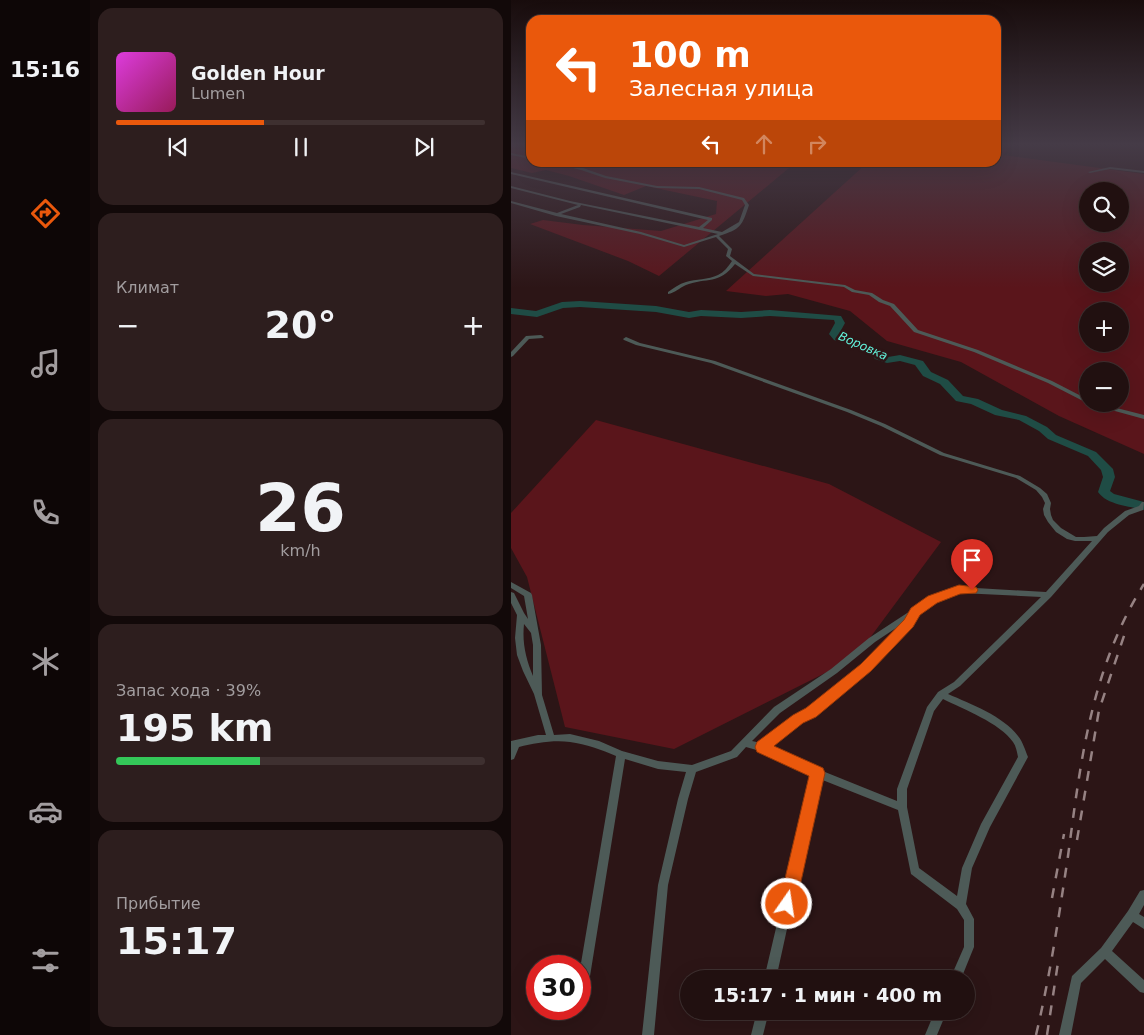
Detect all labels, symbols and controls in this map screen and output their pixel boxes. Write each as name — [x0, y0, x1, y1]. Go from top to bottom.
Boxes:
icon: left — [546, 35, 611, 100]
text: 100 m — [629, 35, 751, 75]
text: 15:16 — [10, 57, 80, 82]
text: Golden Hour — [191, 62, 325, 84]
text: Залесная улица — [629, 76, 814, 101]
text: Lumen — [191, 84, 245, 103]
icon: left — [697, 130, 725, 158]
icon: ahead — [750, 130, 778, 158]
icon: right — [803, 130, 831, 158]
icon: previous — [164, 133, 192, 161]
icon: pause — [287, 133, 315, 161]
icon: next — [410, 133, 438, 161]
map controls — [1079, 182, 1129, 412]
button: search — [1079, 182, 1129, 232]
icon: directions — [28, 196, 63, 231]
button: layers — [1079, 242, 1129, 292]
text: Климат — [116, 278, 179, 297]
button: + — [1079, 302, 1129, 352]
text: 20° — [265, 303, 336, 347]
text: − — [116, 309, 139, 342]
text: + — [462, 309, 485, 342]
water label: Воровка — [836, 329, 890, 363]
icon: music — [28, 346, 63, 381]
button: − — [1079, 362, 1129, 412]
text: 26 — [255, 471, 346, 546]
icon: phone — [28, 495, 63, 530]
pin — [951, 539, 993, 590]
text: km/h — [280, 541, 321, 560]
icon: arrive — [958, 546, 986, 574]
icon: climate — [28, 644, 63, 679]
text: Запас хода · 39% — [116, 681, 261, 700]
text: 195 km — [116, 706, 273, 750]
icon: car — [28, 794, 63, 829]
position arrow — [760, 877, 812, 929]
text: Прибытие — [116, 894, 201, 913]
text: 15:17 — [116, 919, 237, 963]
icon: filters — [28, 943, 63, 978]
speed limit sign: 30 — [526, 955, 591, 1020]
text: 15:17 · 1 мин · 400 m — [713, 984, 942, 1006]

